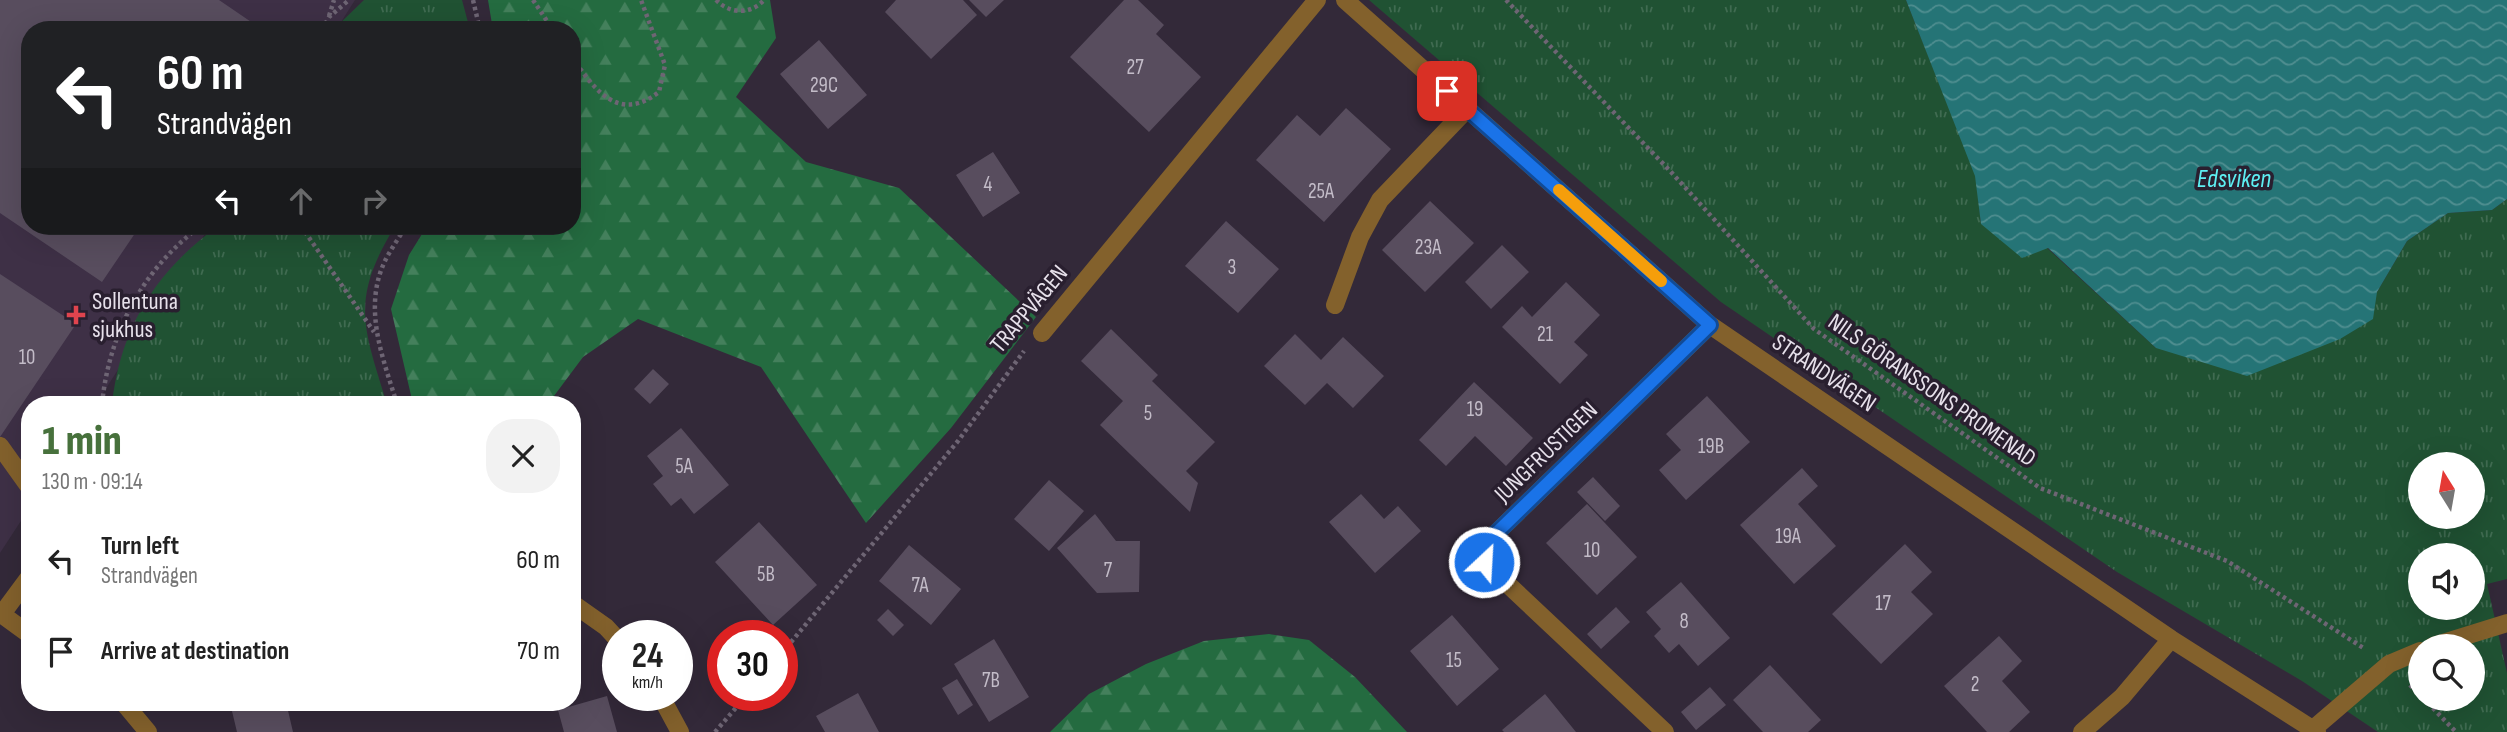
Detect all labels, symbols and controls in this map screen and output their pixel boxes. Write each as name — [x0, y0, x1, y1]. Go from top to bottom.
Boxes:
text: 60 m — [157, 45, 244, 104]
icon: left — [42, 49, 133, 140]
house number: 27 — [1126, 55, 1144, 80]
pin — [1417, 61, 1477, 121]
icon: arrive — [1428, 72, 1466, 110]
house number: 29C — [810, 73, 838, 98]
text: Strandvägen — [157, 105, 292, 144]
water label: Edsviken — [2197, 164, 2271, 195]
house number: 4 — [984, 172, 993, 197]
house number: 25A — [1308, 179, 1335, 204]
icon: left — [209, 182, 247, 220]
icon: ahead — [282, 182, 320, 220]
icon: right — [355, 182, 393, 220]
house number: 23A — [1415, 235, 1442, 260]
house number: 3 — [1228, 255, 1236, 280]
street label: TRAPPVÄGEN — [984, 259, 1074, 359]
place label: Sollentuna sjukhus — [92, 287, 178, 344]
marker: Sollentuna sjukhus — [66, 305, 86, 325]
street label: NILS GÖRANSSONS PROMENAD — [1823, 307, 2041, 473]
house number: 21 — [1537, 322, 1554, 347]
street label: STRANDVÄGEN — [1766, 328, 1882, 418]
house number: 10 — [19, 345, 35, 370]
street label: JUNGFRUSTIGEN — [1488, 396, 1604, 509]
house number: 19 — [1467, 397, 1483, 422]
house number: 5 — [1144, 401, 1152, 426]
text: 1 min — [42, 416, 122, 467]
button: close — [486, 419, 560, 493]
house number: 19B — [1698, 434, 1724, 459]
north arrow — [2408, 452, 2485, 528]
map controls — [2408, 452, 2485, 711]
house number: 5A — [675, 454, 694, 479]
text: 130 m · 09:14 — [42, 468, 143, 496]
house number: 19A — [1775, 524, 1802, 549]
position arrow — [1447, 525, 1521, 599]
text: Turn left — [101, 531, 179, 562]
house number: 10 — [1584, 538, 1600, 563]
icon: left — [42, 542, 80, 580]
button: sound — [2408, 543, 2485, 620]
text: 60 m — [516, 545, 560, 576]
house number: 7 — [1104, 558, 1113, 583]
text: Strandvägen — [101, 562, 198, 590]
house number: 5B — [757, 562, 775, 587]
house number: 7A — [911, 573, 930, 598]
house number: 17 — [1875, 591, 1891, 616]
house number: 8 — [1679, 609, 1689, 634]
speed limit sign: 30 — [707, 620, 798, 711]
icon: arrive — [42, 633, 80, 671]
button: search — [2408, 634, 2485, 711]
text: 24 — [632, 635, 663, 678]
text: Arrive at destination — [101, 636, 289, 667]
text: 70 m — [517, 636, 560, 667]
house number: 15 — [1446, 648, 1462, 673]
house number: 7B — [982, 668, 1000, 693]
text: km/h — [632, 672, 663, 693]
house number: 2 — [1971, 672, 1979, 697]

